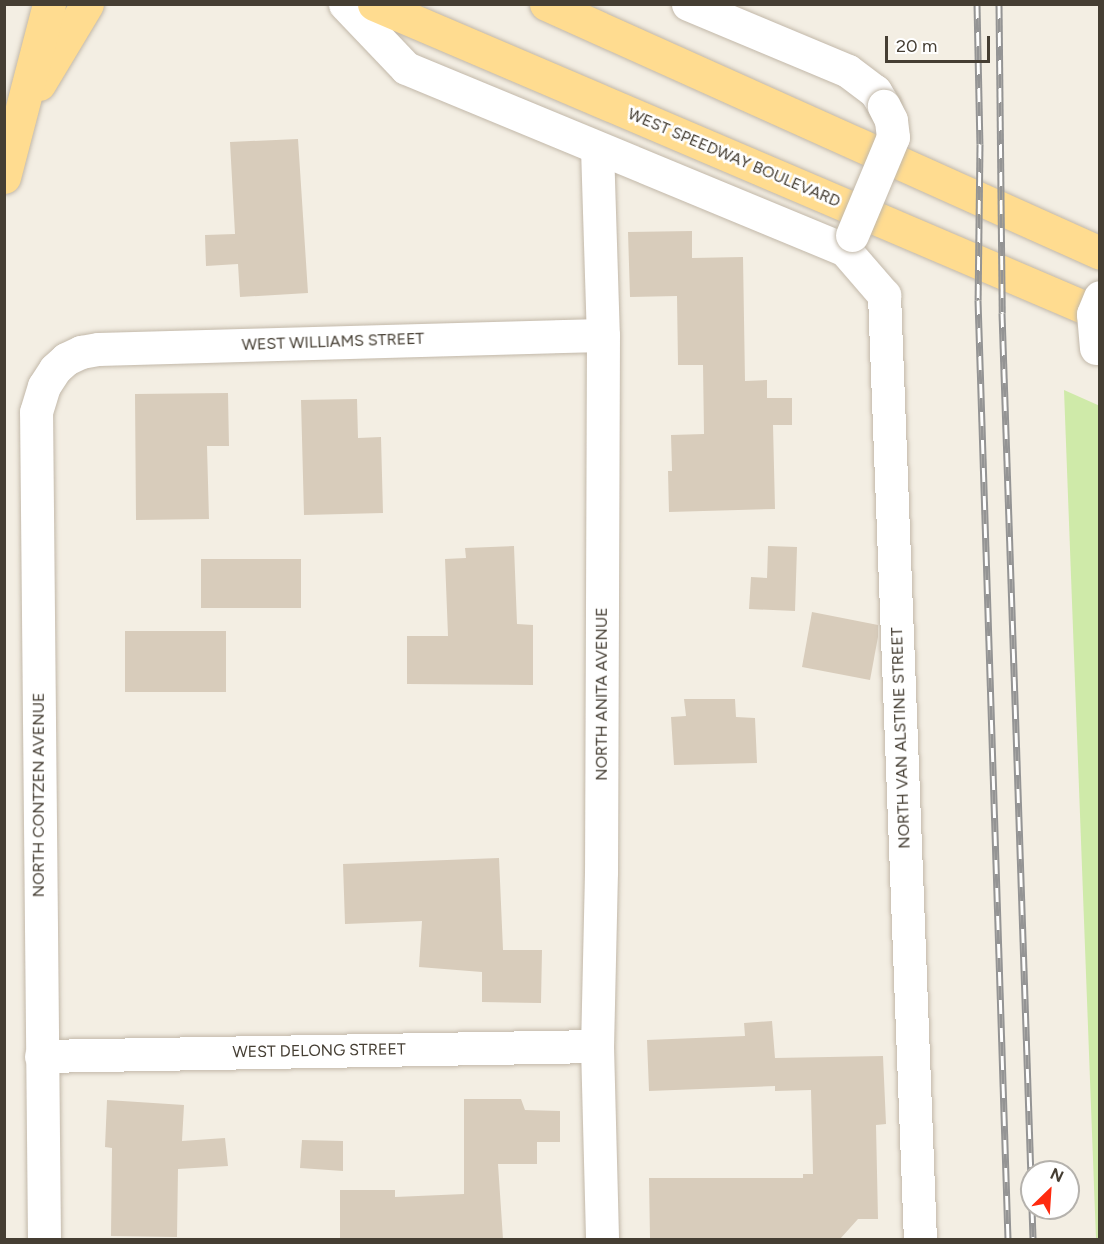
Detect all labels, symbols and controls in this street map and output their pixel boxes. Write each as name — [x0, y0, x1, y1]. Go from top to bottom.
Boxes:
scale bar — [888, 24, 993, 62]
text: 20 m — [896, 35, 937, 57]
street label: WEST SPEEDWAY BOULEVARD — [625, 104, 843, 212]
street label: WEST WILLIAMS STREET — [241, 329, 425, 355]
street label: NORTH ANITA AVENUE — [592, 607, 612, 781]
street label: NORTH VAN ALSTINE STREET — [888, 627, 914, 849]
street label: NORTH CONTZEN AVENUE — [29, 693, 49, 897]
street label: WEST DELONG STREET — [232, 1040, 406, 1062]
north arrow — [1020, 1160, 1080, 1220]
text: N — [1047, 1164, 1067, 1186]

